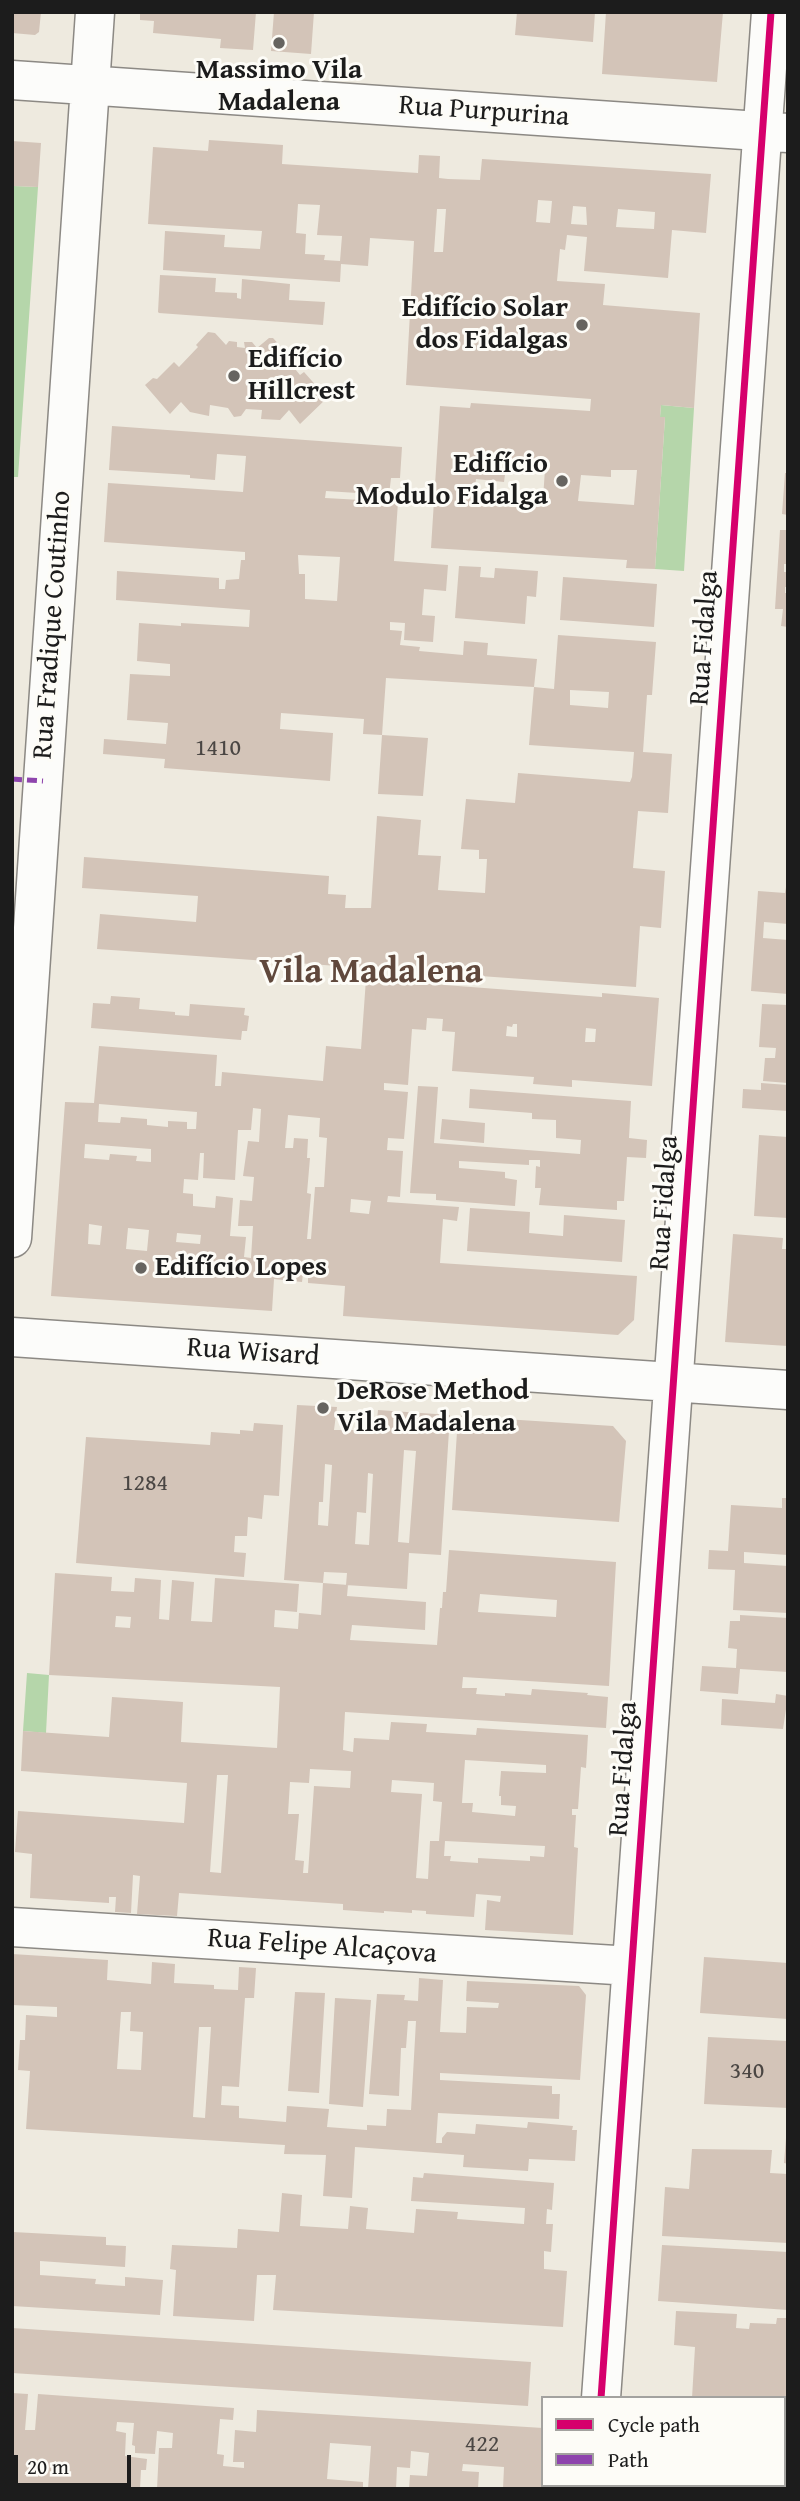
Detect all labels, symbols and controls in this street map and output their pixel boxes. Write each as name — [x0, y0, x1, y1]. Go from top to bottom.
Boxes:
marker: Massimo Vila Madalena — [271, 35, 287, 51]
place label: Massimo Vila Madalena — [196, 54, 362, 120]
street label: Rua Purpurina — [398, 89, 570, 135]
place label: Edifício Solar dos Fidalgas — [402, 292, 568, 358]
marker: Edifício Solar dos Fidalgas — [574, 317, 590, 333]
place label: Edifício Hillcrest — [248, 343, 355, 409]
marker: Edifício Hillcrest — [226, 368, 242, 384]
place label: Edifício Modulo Fidalga — [356, 448, 548, 514]
marker: Edifício Modulo Fidalga — [554, 473, 570, 489]
street label: Rua Fradique Coutinho — [27, 490, 79, 760]
street label: Rua Fidalga — [684, 569, 726, 707]
house number: 1410 — [195, 735, 241, 763]
district label: Vila Madalena — [259, 952, 483, 994]
street label: Rua Fidalga — [644, 1134, 686, 1272]
place label: Edifício Lopes — [155, 1251, 327, 1285]
marker: Edifício Lopes — [133, 1260, 149, 1276]
street label: Rua Wisard — [186, 1332, 320, 1374]
place label: DeRose Method Vila Madalena — [337, 1375, 529, 1441]
marker: DeRose Method Vila Madalena — [315, 1400, 331, 1416]
house number: 1284 — [122, 1470, 168, 1498]
street label: Rua Fidalga — [603, 1700, 645, 1838]
street label: Rua Felipe Alcaçova — [206, 1922, 438, 1972]
house number: 340 — [730, 2058, 764, 2086]
legend — [541, 2396, 786, 2487]
text: Cycle path — [608, 2409, 700, 2440]
house number: 422 — [465, 2431, 499, 2459]
scale bar — [18, 2442, 135, 2486]
text: Path — [608, 2444, 648, 2475]
text: 20 m — [27, 2451, 69, 2482]

